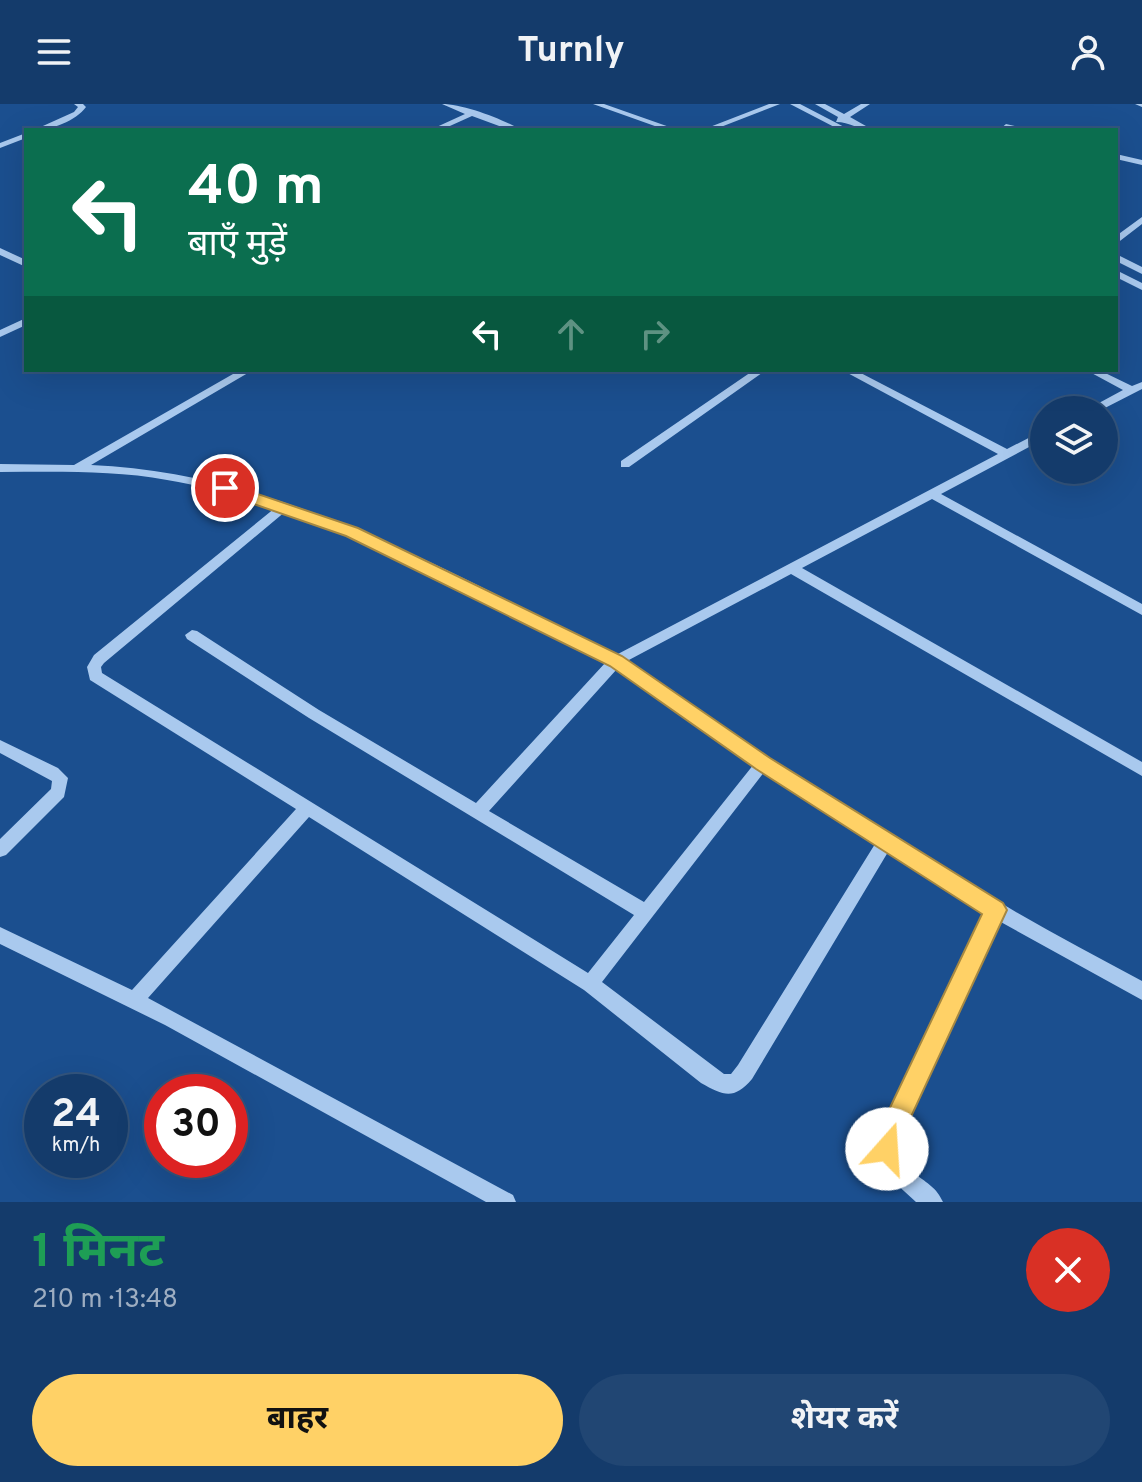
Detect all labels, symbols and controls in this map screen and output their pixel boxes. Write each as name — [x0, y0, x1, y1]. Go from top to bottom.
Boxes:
text: Turnly — [517, 29, 625, 75]
icon: menu — [32, 30, 76, 74]
icon: person — [1066, 30, 1110, 74]
text: 40 m — [188, 154, 324, 224]
icon: left — [56, 160, 160, 264]
text: बाएँ मुड़ें — [188, 223, 287, 269]
icon: left — [465, 312, 509, 356]
icon: ahead — [549, 312, 593, 356]
icon: right — [633, 312, 677, 356]
map controls — [1030, 396, 1118, 484]
button: layers — [1030, 396, 1118, 484]
pin — [191, 454, 259, 522]
icon: arrive — [203, 466, 247, 510]
speed limit sign: 30 — [144, 1074, 248, 1178]
text: 24 — [51, 1091, 101, 1141]
position arrow — [845, 1107, 929, 1191]
text: km/h — [52, 1133, 100, 1159]
text: 1 मिनट — [32, 1224, 164, 1284]
button: close — [1026, 1228, 1110, 1312]
text: 210 m · 13:48 — [32, 1284, 178, 1317]
button: बाहर — [32, 1374, 563, 1466]
button: शेयर करें — [579, 1374, 1110, 1466]

